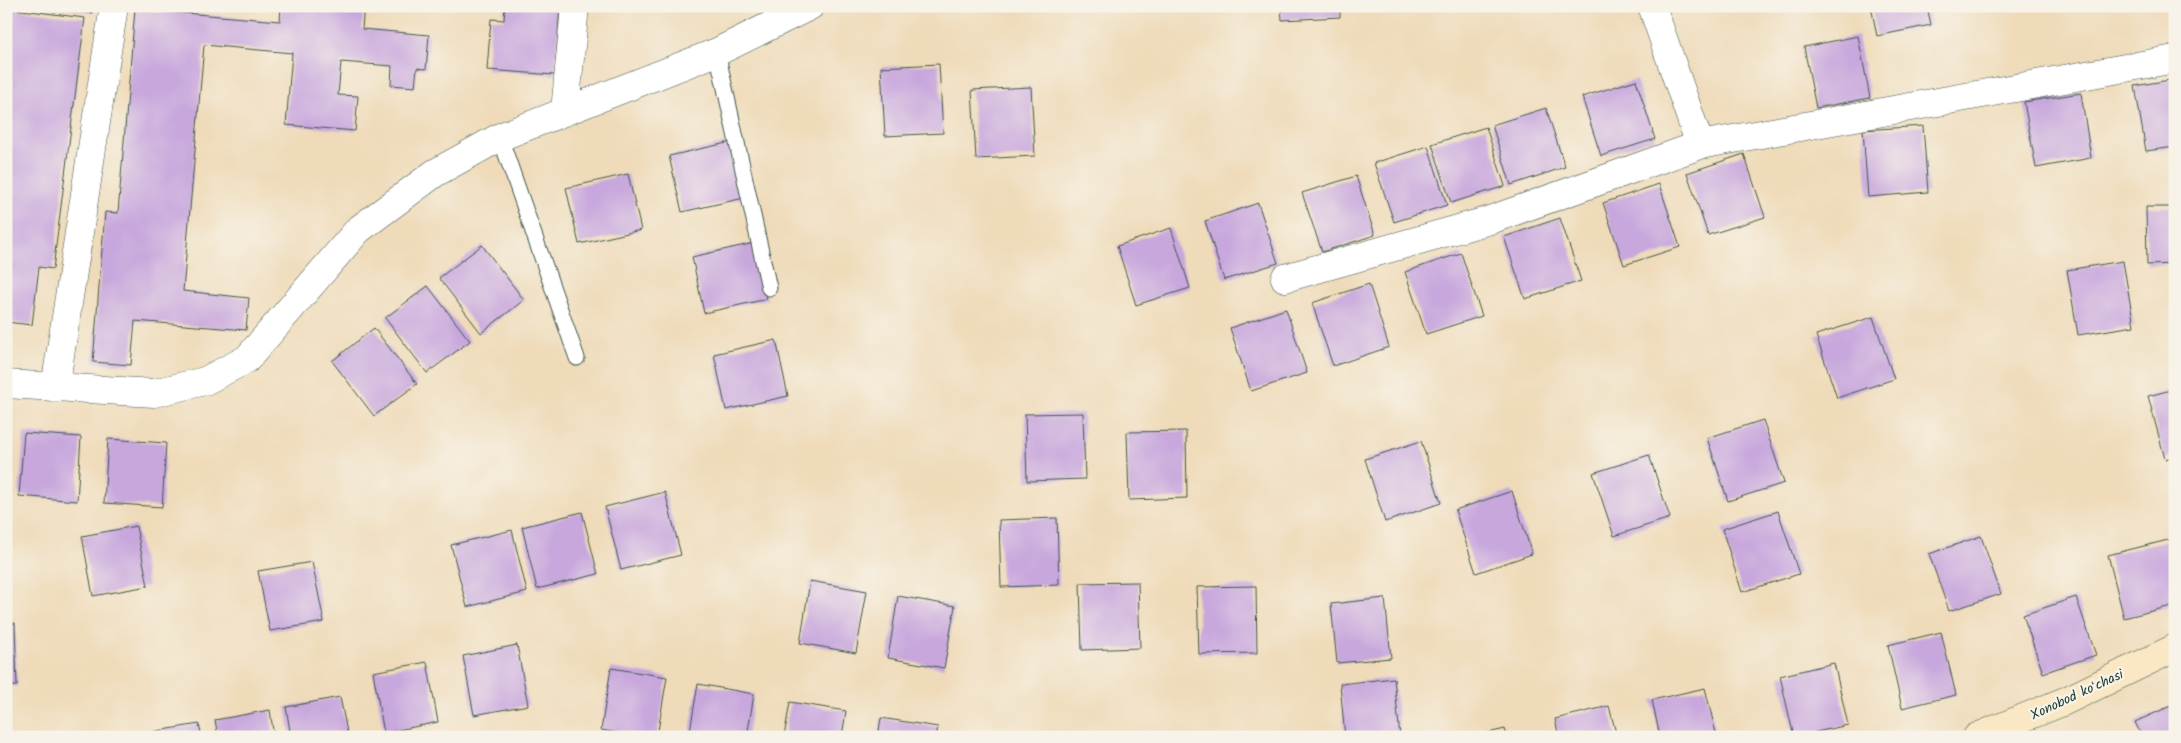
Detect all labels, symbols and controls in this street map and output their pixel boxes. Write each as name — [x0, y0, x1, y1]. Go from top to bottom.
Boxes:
street label: Xonobod koʻchasi — [2027, 663, 2128, 726]

